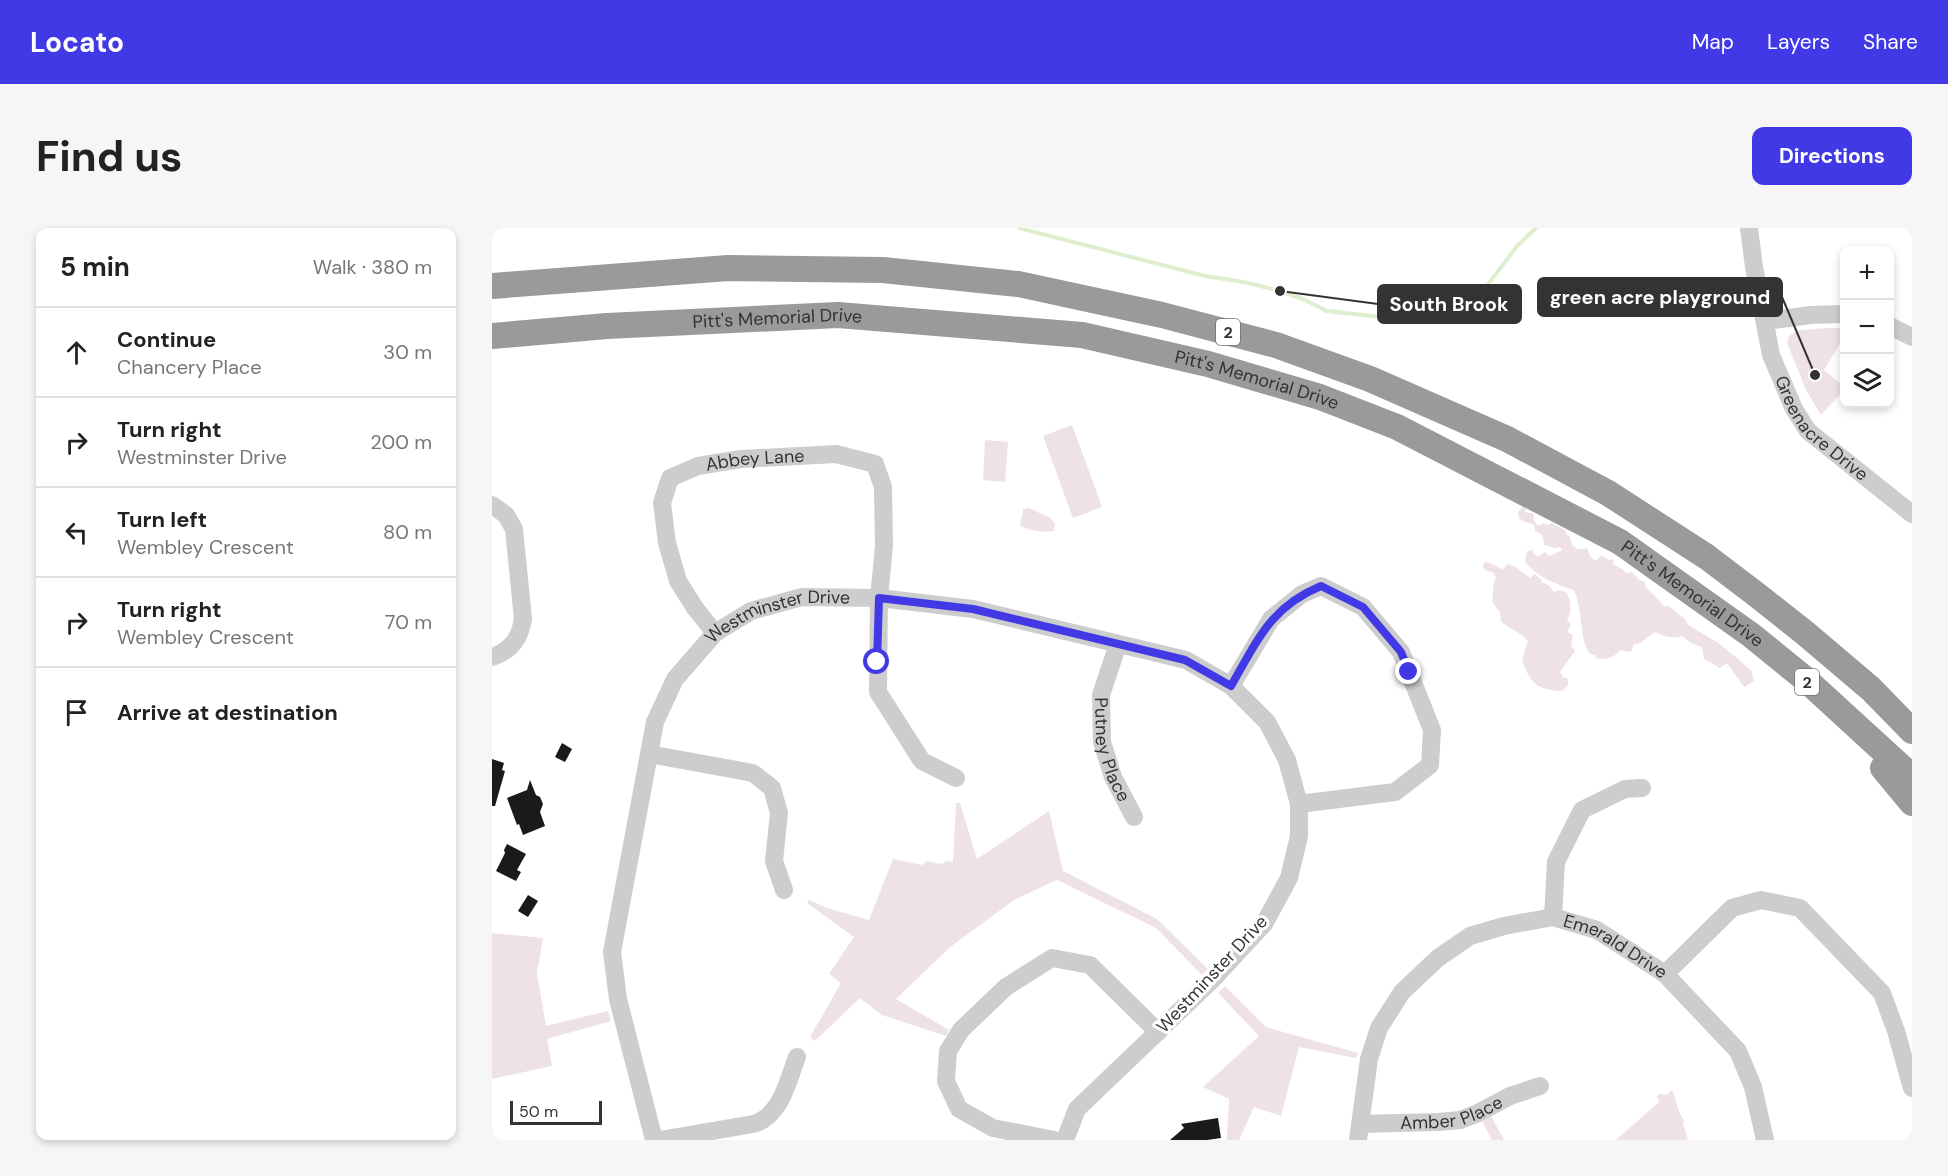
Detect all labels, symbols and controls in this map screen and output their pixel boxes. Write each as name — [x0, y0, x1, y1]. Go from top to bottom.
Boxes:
text: Locato — [30, 24, 124, 61]
text: Map — [1692, 28, 1734, 56]
text: Layers — [1767, 28, 1830, 56]
text: Share — [1863, 28, 1918, 56]
button: Directions — [1752, 127, 1912, 185]
text: Find us — [36, 129, 182, 184]
map controls — [1840, 246, 1894, 408]
button: + — [1840, 246, 1894, 300]
text: 5 min — [60, 250, 130, 284]
text: Walk · 380 m — [313, 254, 432, 280]
callout: green acre playground — [1538, 278, 1782, 316]
text: green acre playground — [1550, 284, 1770, 310]
callout: South Brook — [1378, 285, 1521, 323]
text: South Brook — [1389, 291, 1509, 317]
button: − — [1840, 300, 1894, 354]
street label: Pitt's Memorial Drive — [692, 303, 863, 334]
road number: 2 — [1216, 319, 1240, 345]
text: Continue — [117, 325, 216, 354]
icon: ahead — [60, 336, 93, 369]
text: 30 m — [383, 339, 432, 365]
street label: Pitt's Memorial Drive — [1172, 345, 1342, 415]
text: Chancery Place — [117, 354, 262, 380]
button: layers — [1840, 354, 1894, 408]
street label: Greenacre Drive — [1769, 372, 1873, 486]
text: Turn right — [117, 415, 222, 444]
icon: right — [60, 426, 93, 459]
text: 200 m — [370, 429, 432, 455]
text: Westminster Drive — [117, 444, 287, 470]
street label: Abbey Lane — [704, 444, 805, 477]
text: Turn left — [117, 505, 207, 534]
icon: left — [60, 516, 93, 549]
text: 80 m — [383, 519, 432, 545]
text: Wembley Crescent — [117, 534, 294, 560]
street label: Pitt's Memorial Drive — [1616, 534, 1769, 653]
street label: Westminster Drive — [700, 585, 850, 648]
text: Turn right — [117, 595, 222, 624]
icon: right — [60, 606, 93, 639]
text: 70 m — [385, 609, 432, 635]
text: Wembley Crescent — [117, 624, 294, 650]
route start — [863, 648, 889, 674]
route end — [1395, 658, 1421, 684]
road number: 2 — [1795, 669, 1819, 695]
icon: arrive — [60, 696, 93, 729]
street label: Putney Place — [1089, 697, 1136, 806]
text: Arrive at destination — [117, 698, 338, 727]
street label: Emerald Drive — [1561, 909, 1672, 984]
street label: Westminster Drive — [1151, 910, 1273, 1038]
street label: Amber Place — [1400, 1090, 1507, 1135]
scale bar — [510, 1098, 602, 1126]
text: 50 m — [519, 1101, 558, 1122]

